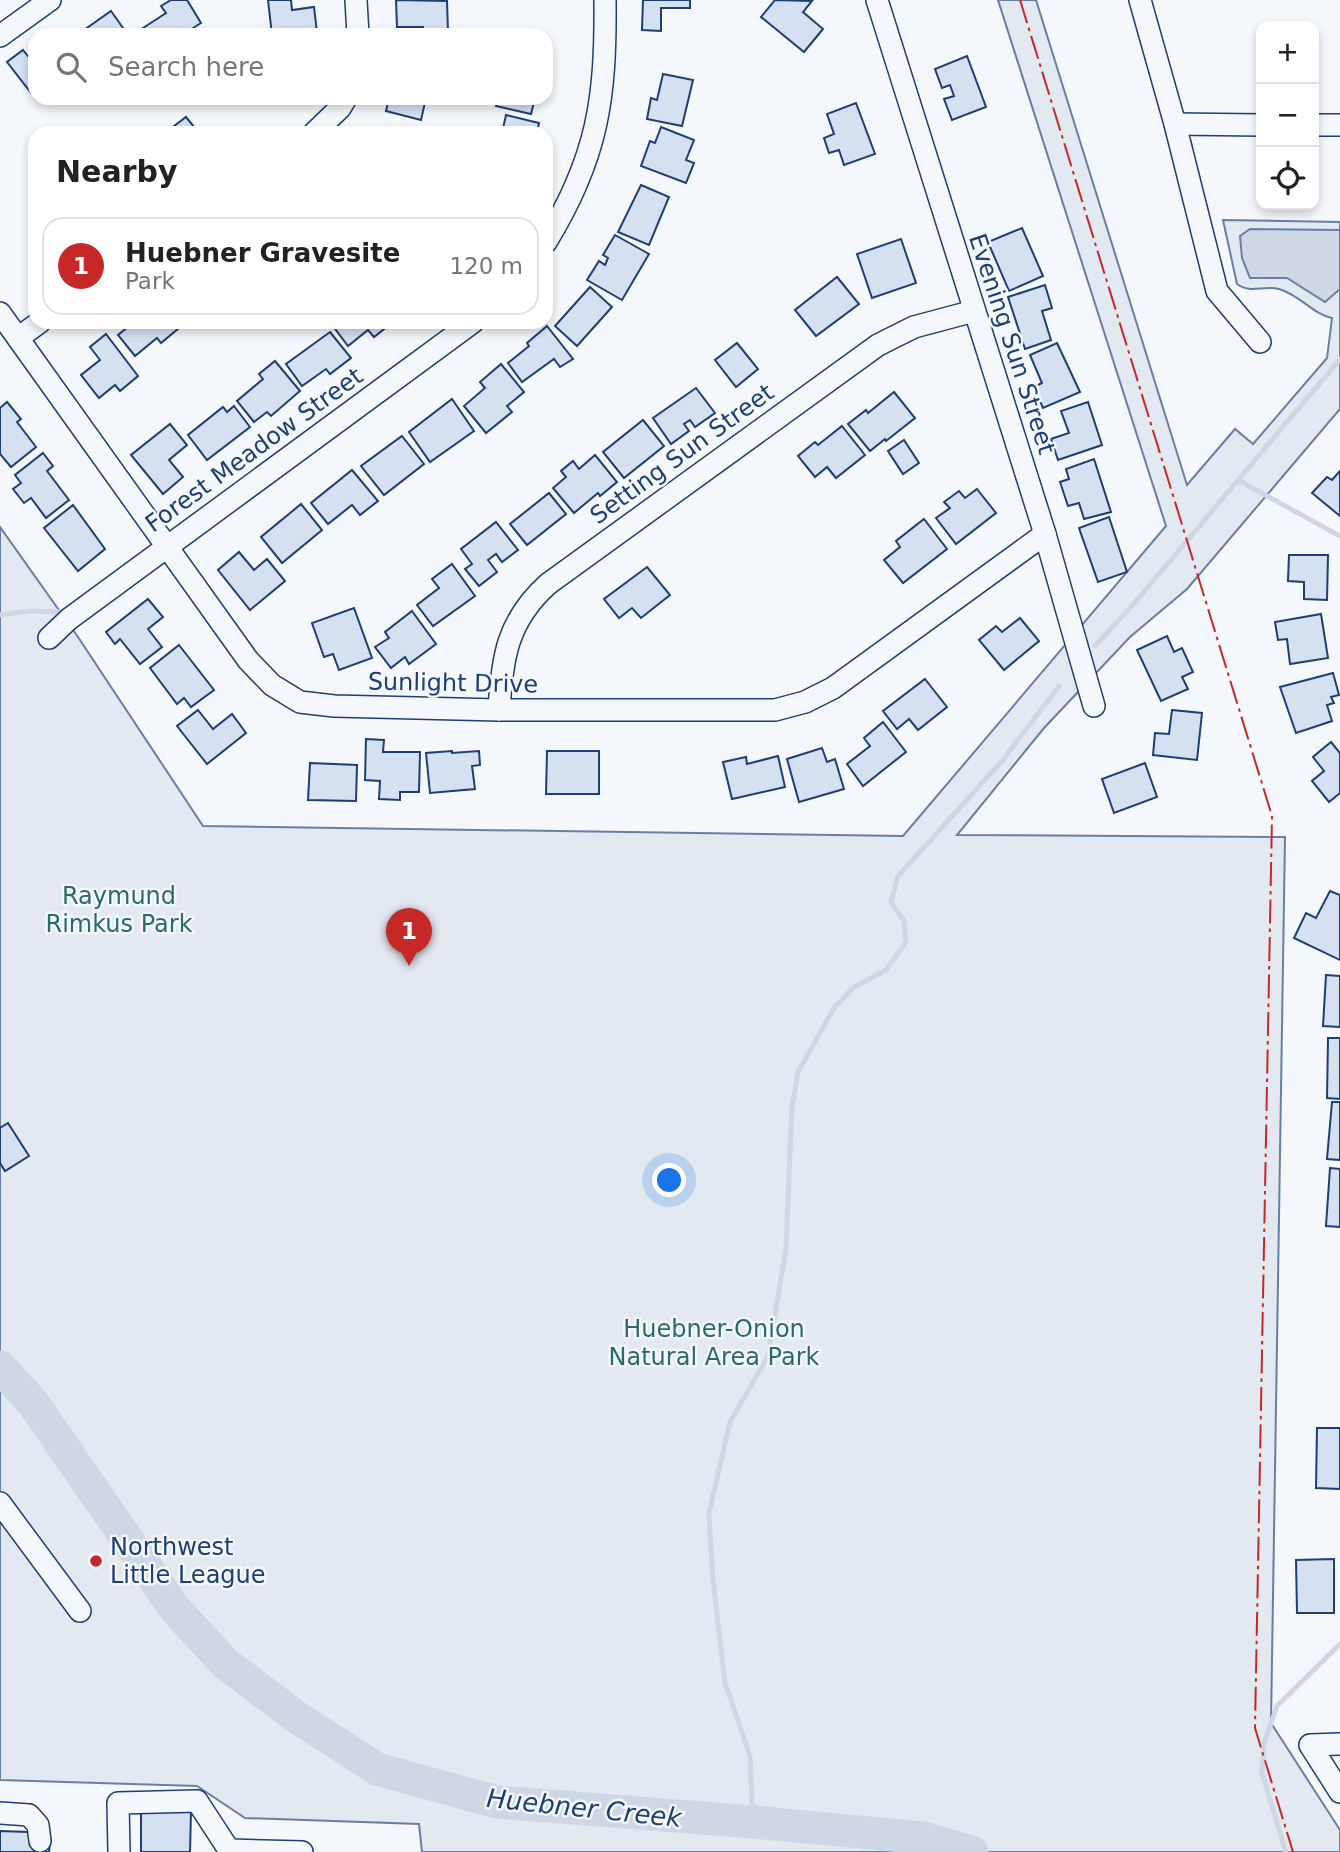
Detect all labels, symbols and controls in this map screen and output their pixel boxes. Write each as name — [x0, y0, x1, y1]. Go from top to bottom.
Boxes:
map controls — [1256, 21, 1319, 210]
button: + — [1256, 21, 1319, 84]
search box — [28, 28, 553, 105]
icon: search — [52, 48, 90, 86]
text: Search here — [108, 52, 264, 82]
button: − — [1256, 84, 1319, 147]
button: locate — [1256, 147, 1319, 210]
text: Nearby — [56, 154, 178, 189]
street label: Evening Sun Street — [963, 230, 1061, 458]
text: Huebner Gravesite — [125, 238, 400, 268]
text: 1 — [73, 253, 89, 279]
text: 120 m — [449, 253, 523, 279]
text: Park — [125, 268, 175, 294]
street label: Forest Meadow Street — [140, 362, 368, 538]
street label: Setting Sun Street — [585, 378, 779, 530]
street label: Sunlight Drive — [368, 668, 538, 698]
park label: Raymund Rimkus Park — [45, 882, 193, 938]
pin: 1 — [386, 908, 432, 966]
your location — [652, 1163, 686, 1197]
park label: Huebner-Onion Natural Area Park — [609, 1315, 820, 1371]
place label: Northwest Little League — [110, 1533, 266, 1589]
marker: Northwest Little League — [88, 1553, 104, 1569]
water label: Huebner Creek — [485, 1783, 684, 1833]

